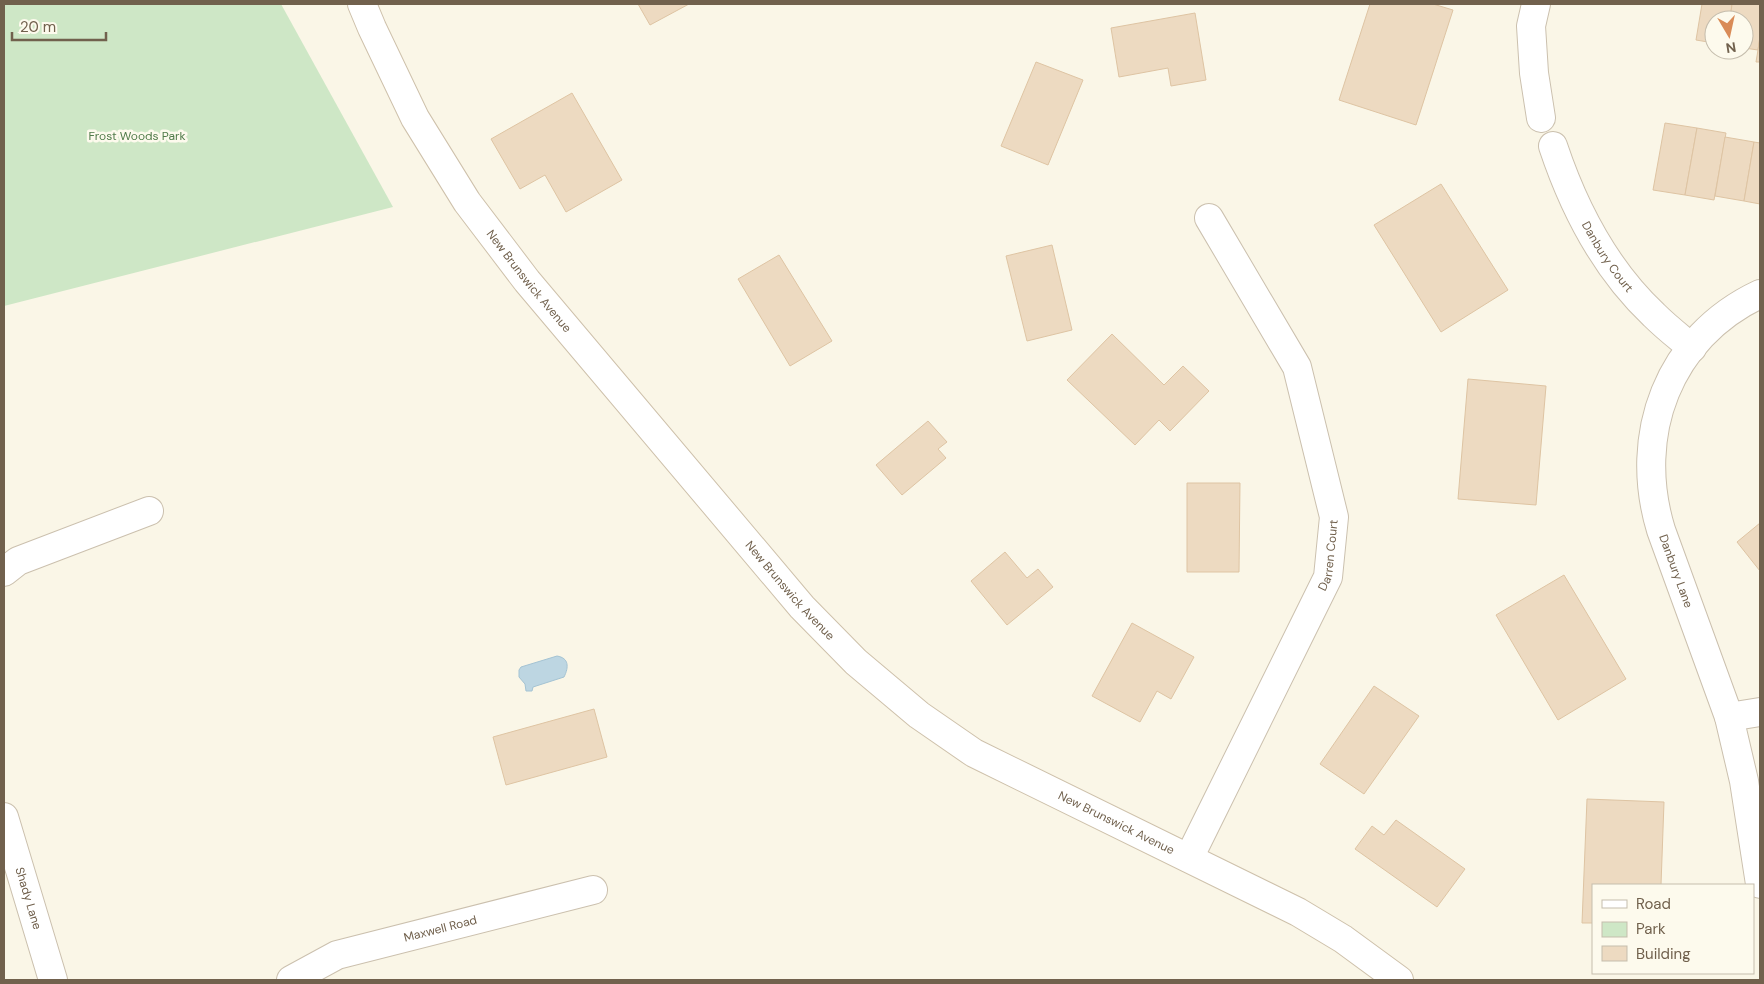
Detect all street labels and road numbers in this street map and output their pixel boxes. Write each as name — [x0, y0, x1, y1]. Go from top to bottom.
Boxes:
street label: Danbury Court — [1578, 219, 1637, 296]
street label: New Brunswick Avenue — [483, 226, 575, 336]
street label: Darren Court — [1314, 519, 1342, 594]
street label: Danbury Lane — [1655, 532, 1697, 610]
street label: New Brunswick Avenue — [742, 538, 838, 644]
street label: New Brunswick Avenue — [1056, 788, 1177, 858]
street label: Shady Lane — [12, 865, 45, 932]
street label: Maxwell Road — [402, 912, 479, 946]

